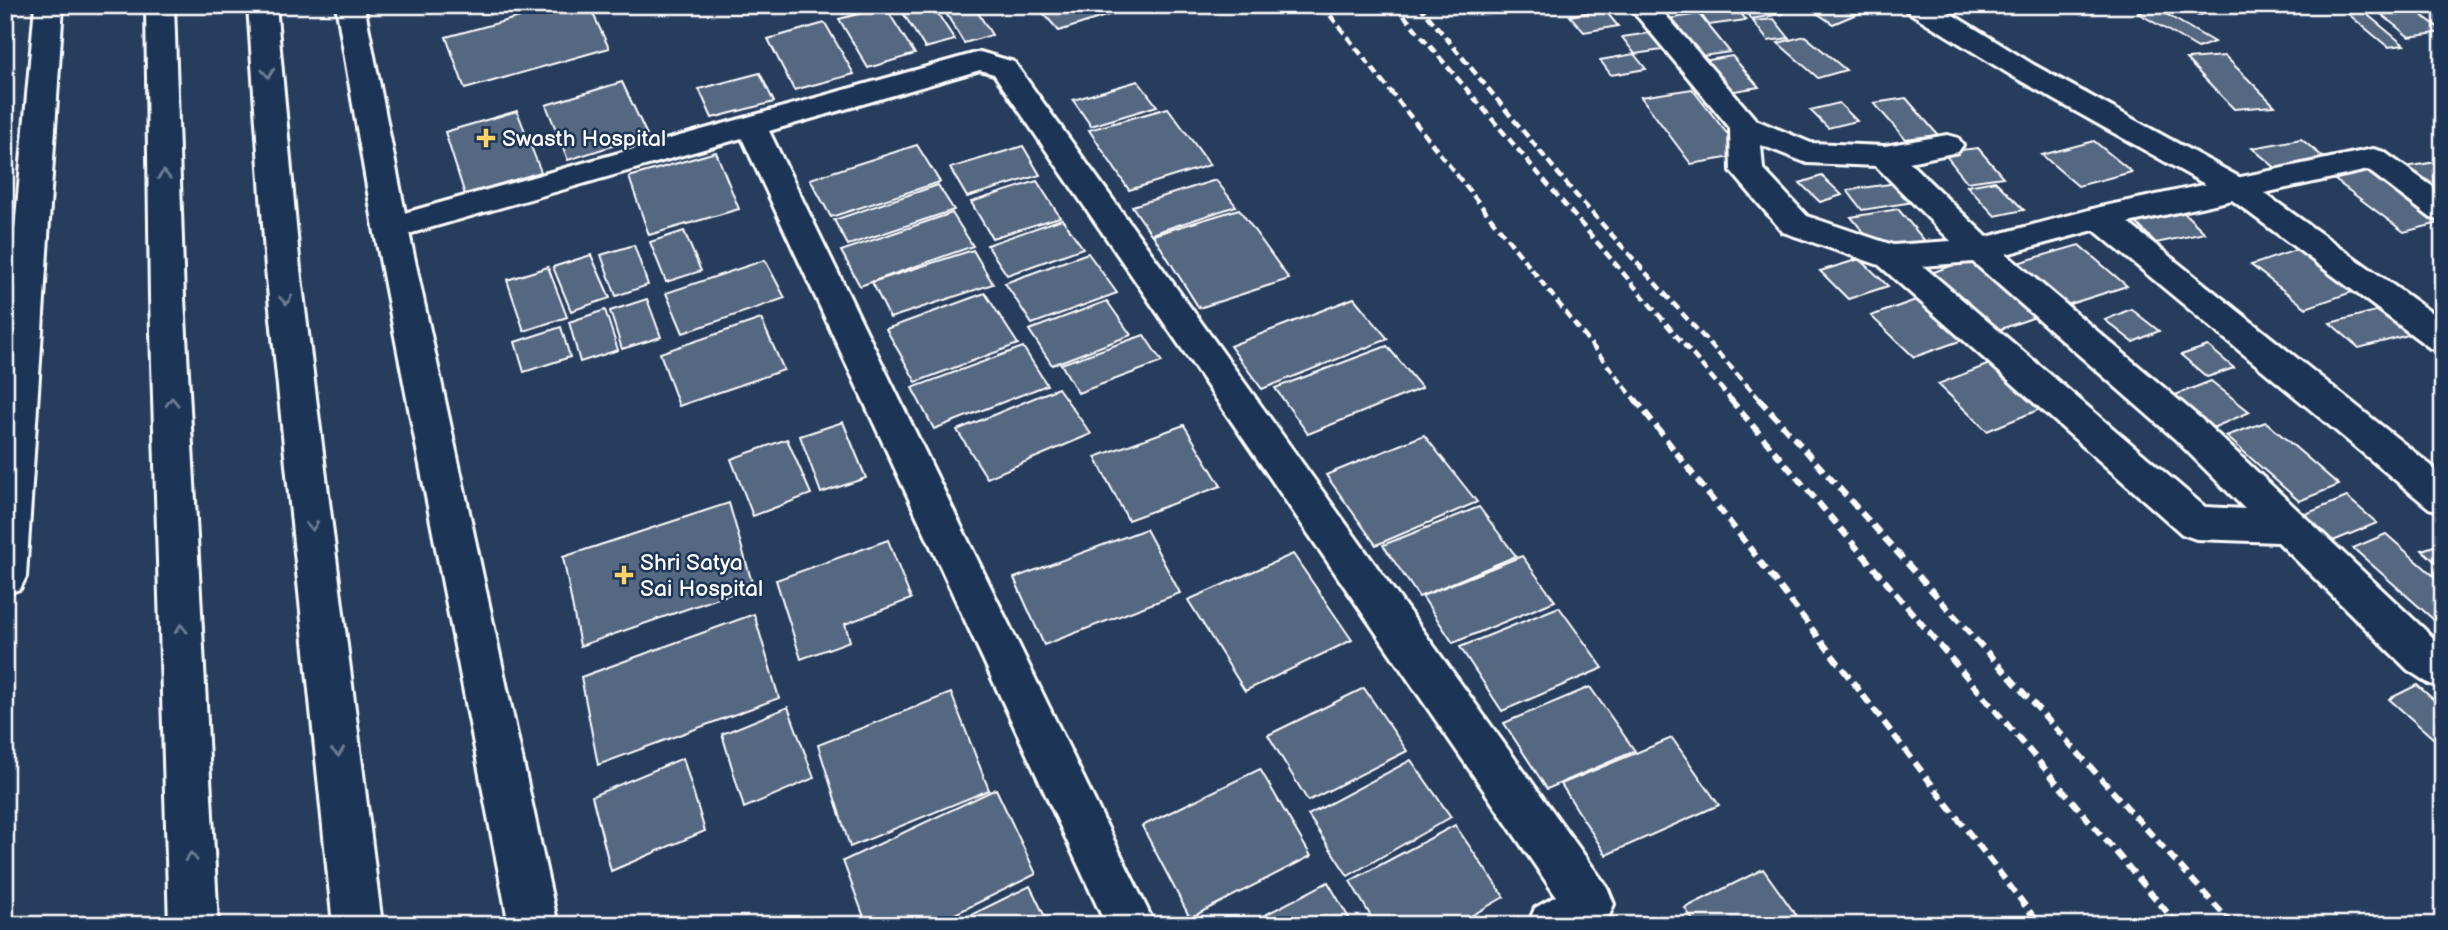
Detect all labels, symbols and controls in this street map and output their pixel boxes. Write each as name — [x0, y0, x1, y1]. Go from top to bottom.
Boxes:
one-way arrow — [260, 68, 275, 79]
place label: Swasth Hospital — [502, 125, 666, 153]
marker: Swasth Hospital — [476, 128, 496, 148]
one-way arrow — [156, 169, 172, 179]
one-way arrow — [279, 294, 294, 306]
one-way arrow — [164, 396, 179, 407]
one-way arrow — [304, 521, 319, 532]
place label: Shri Satya Sai Hospital — [640, 549, 763, 603]
marker: Shri Satya Sai Hospital — [614, 565, 634, 585]
one-way arrow — [174, 624, 189, 635]
one-way arrow — [330, 746, 345, 758]
one-way arrow — [183, 851, 198, 862]

